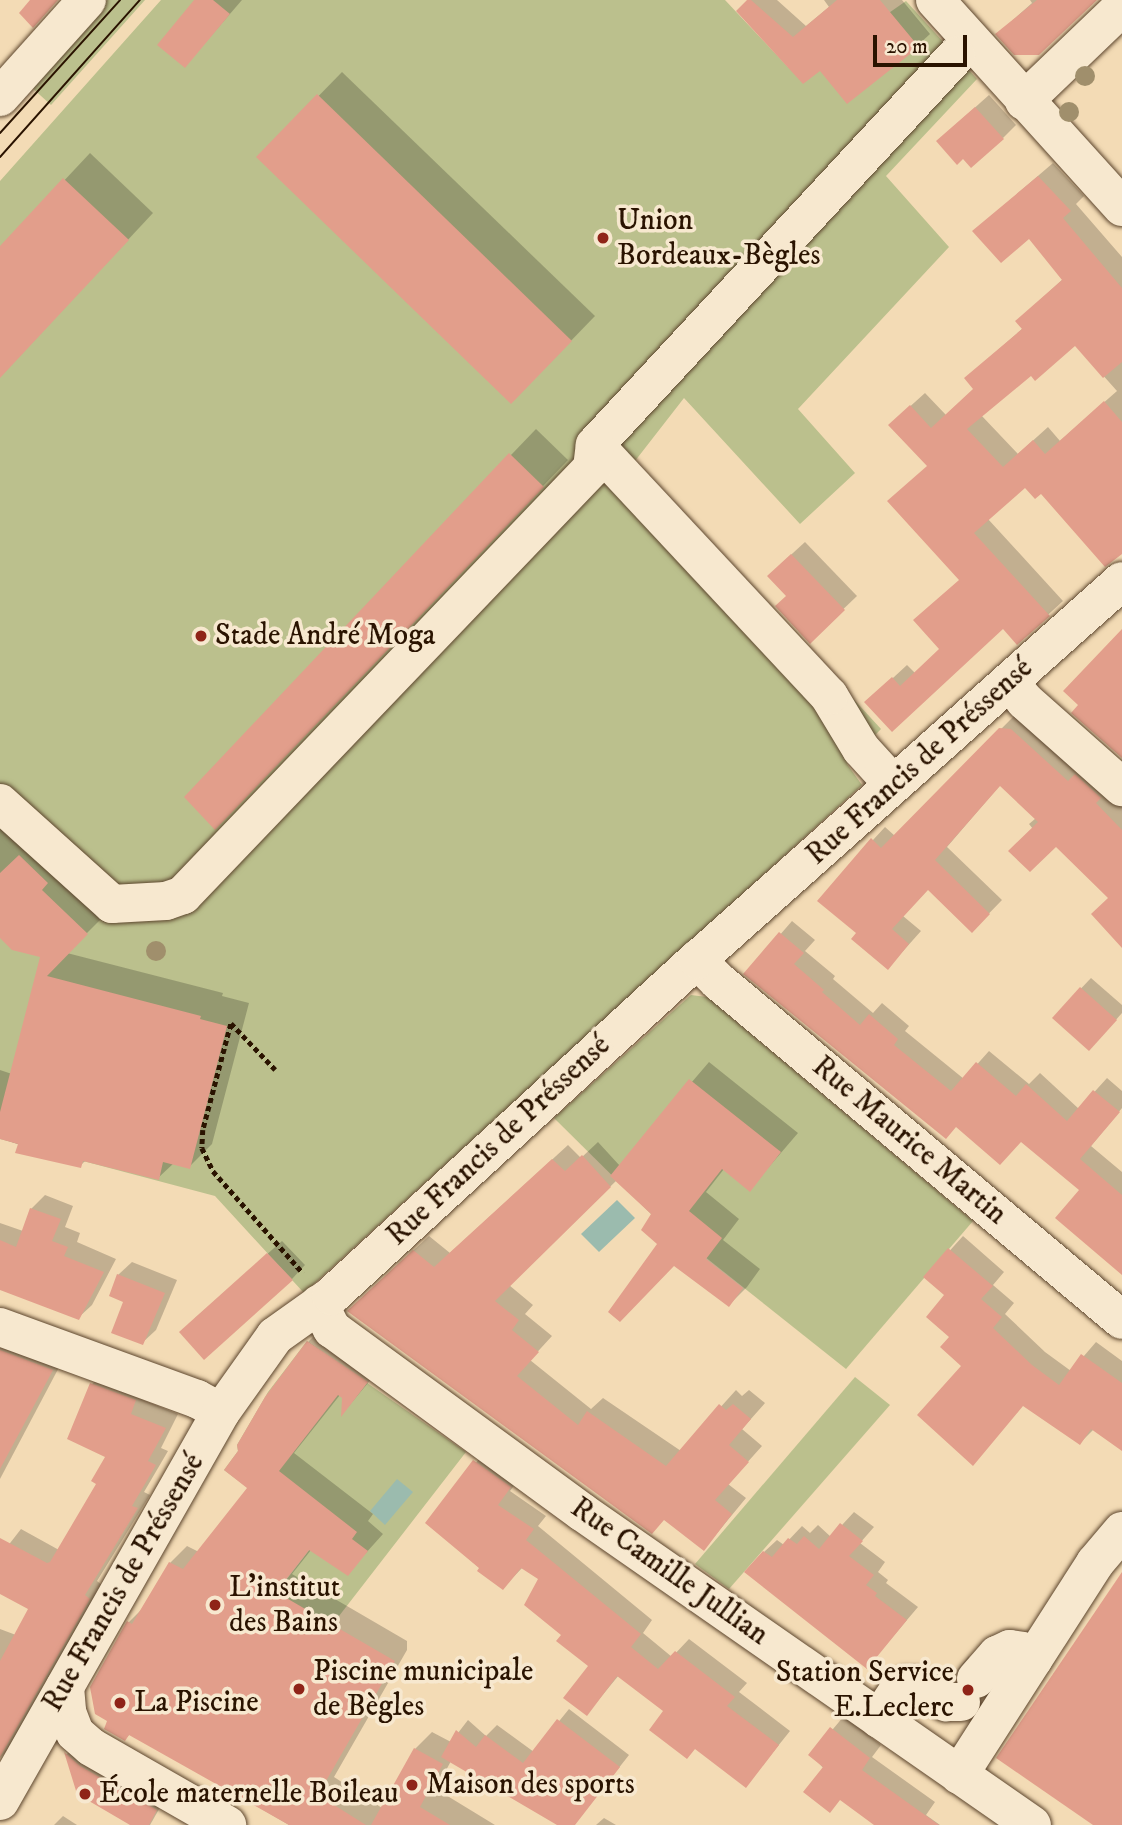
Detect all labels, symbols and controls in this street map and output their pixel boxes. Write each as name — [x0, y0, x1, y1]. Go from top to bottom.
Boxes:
scale bar — [877, 21, 972, 65]
text: 20 m — [886, 34, 928, 60]
place label: Union Bordeaux-Bègles — [617, 203, 820, 274]
marker: Union Bordeaux-Bègles — [595, 230, 611, 246]
place label: Stade André Moga — [215, 618, 436, 654]
marker: Stade André Moga — [193, 628, 209, 644]
street label: Rue Francis de Préssensé — [799, 651, 1041, 873]
street label: Rue Francis de Préssensé — [380, 1028, 618, 1254]
street label: Rue Maurice Martin — [804, 1049, 1014, 1233]
street label: Rue Francis de Préssensé — [35, 1447, 213, 1719]
street label: Rue Camille Jullian — [563, 1490, 775, 1654]
place label: L'institut des Bains — [229, 1570, 340, 1640]
marker: L'institut des Bains — [207, 1597, 223, 1613]
place label: Piscine municipale de Bègles — [313, 1654, 533, 1724]
place label: Station Service E.Leclerc — [776, 1655, 954, 1726]
marker: Piscine municipale de Bègles — [291, 1681, 307, 1697]
marker: Station Service E.Leclerc — [960, 1682, 976, 1698]
place label: La Piscine — [134, 1685, 259, 1721]
marker: La Piscine — [112, 1695, 128, 1711]
place label: Maison des sports — [426, 1767, 635, 1803]
place label: École maternelle Boileau — [99, 1776, 399, 1812]
marker: Maison des sports — [404, 1777, 420, 1793]
marker: École maternelle Boileau — [77, 1786, 93, 1802]

